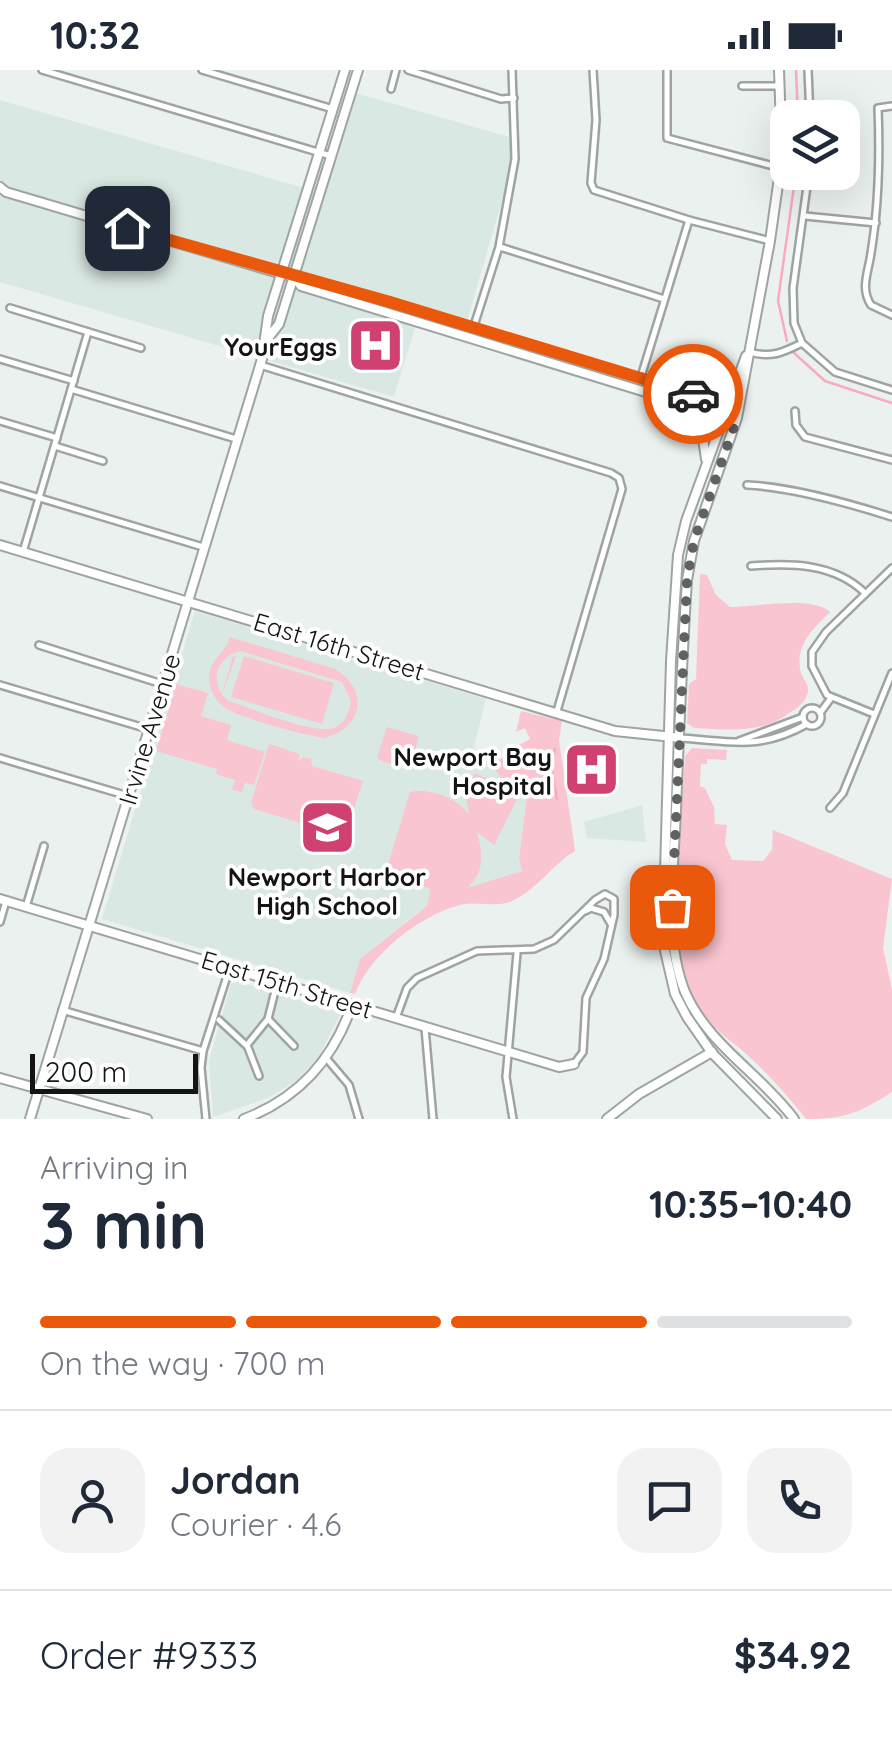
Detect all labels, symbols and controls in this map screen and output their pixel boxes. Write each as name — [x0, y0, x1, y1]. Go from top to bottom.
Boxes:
text: 10:32 — [50, 11, 141, 59]
map controls — [770, 100, 860, 190]
button: layers — [770, 100, 860, 190]
pin — [85, 186, 170, 271]
icon: home — [100, 201, 155, 256]
hospital icon: YourEggs — [346, 316, 406, 376]
place label: YourEggs — [224, 331, 337, 362]
courier — [643, 344, 743, 444]
icon: car — [666, 367, 721, 422]
street label: East 16th Street — [250, 605, 428, 687]
street label: Irvine Avenue — [111, 650, 187, 808]
hospital icon: Newport Bay Hospital — [561, 740, 621, 800]
place label: Newport Bay Hospital — [394, 741, 552, 801]
school or university icon: Newport Harbor High School — [297, 797, 357, 857]
place label: Newport Harbor High School — [228, 861, 426, 921]
pin — [630, 865, 715, 950]
icon: bag — [645, 880, 700, 935]
street label: East 15th Street — [198, 943, 376, 1025]
scale bar — [30, 1049, 198, 1094]
text: 200 m — [45, 1054, 127, 1089]
text: Arriving in — [40, 1147, 189, 1187]
text: 10:35–10:40 — [649, 1180, 852, 1228]
text: 3 min — [40, 1184, 207, 1265]
text: On the way · 700 m — [40, 1343, 325, 1383]
button: person — [40, 1448, 145, 1553]
button: chat — [617, 1448, 722, 1553]
button: phone — [747, 1448, 852, 1553]
text: Jordan — [170, 1456, 301, 1504]
text: Courier · 4.6 — [170, 1504, 342, 1544]
text: Order #9333 — [40, 1631, 258, 1679]
text: $34.92 — [734, 1631, 852, 1679]

